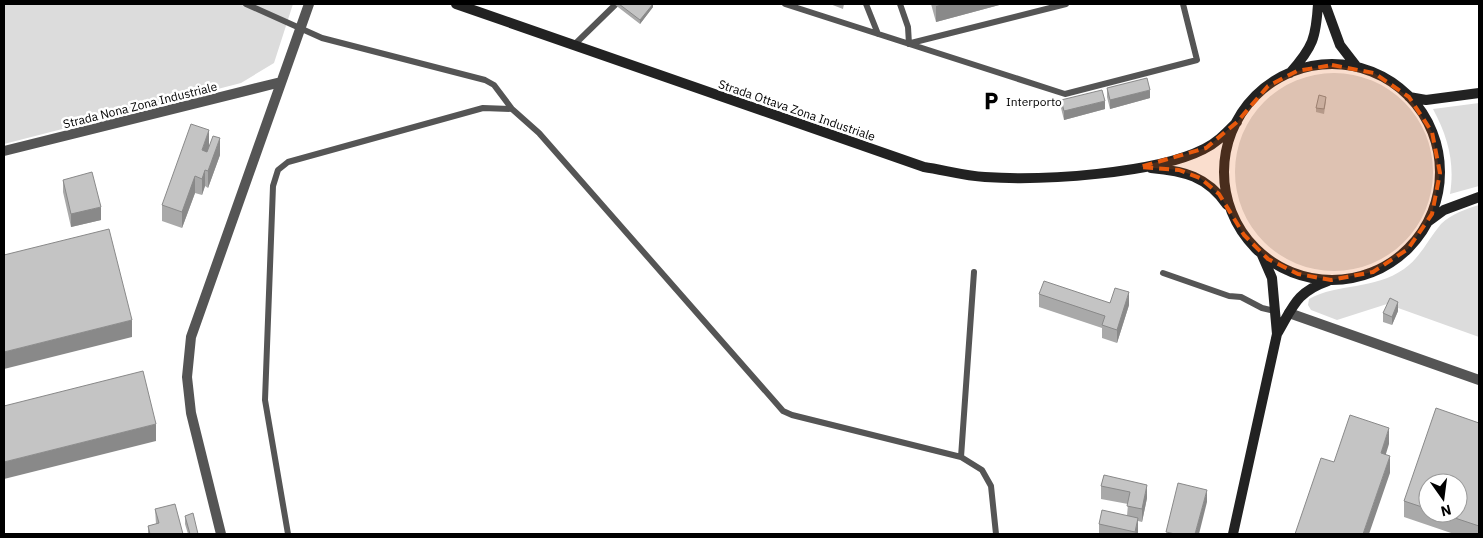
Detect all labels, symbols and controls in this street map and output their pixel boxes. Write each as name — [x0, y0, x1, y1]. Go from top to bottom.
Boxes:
street label: Strada Ottava Zona Industriale — [717, 76, 878, 144]
street label: Strada Nona Zona Industriale — [61, 78, 219, 131]
parking icon: Interporto — [980, 90, 1002, 112]
place label: Interporto — [1006, 94, 1062, 109]
north arrow — [1418, 473, 1468, 523]
text: N — [1439, 501, 1453, 521]

